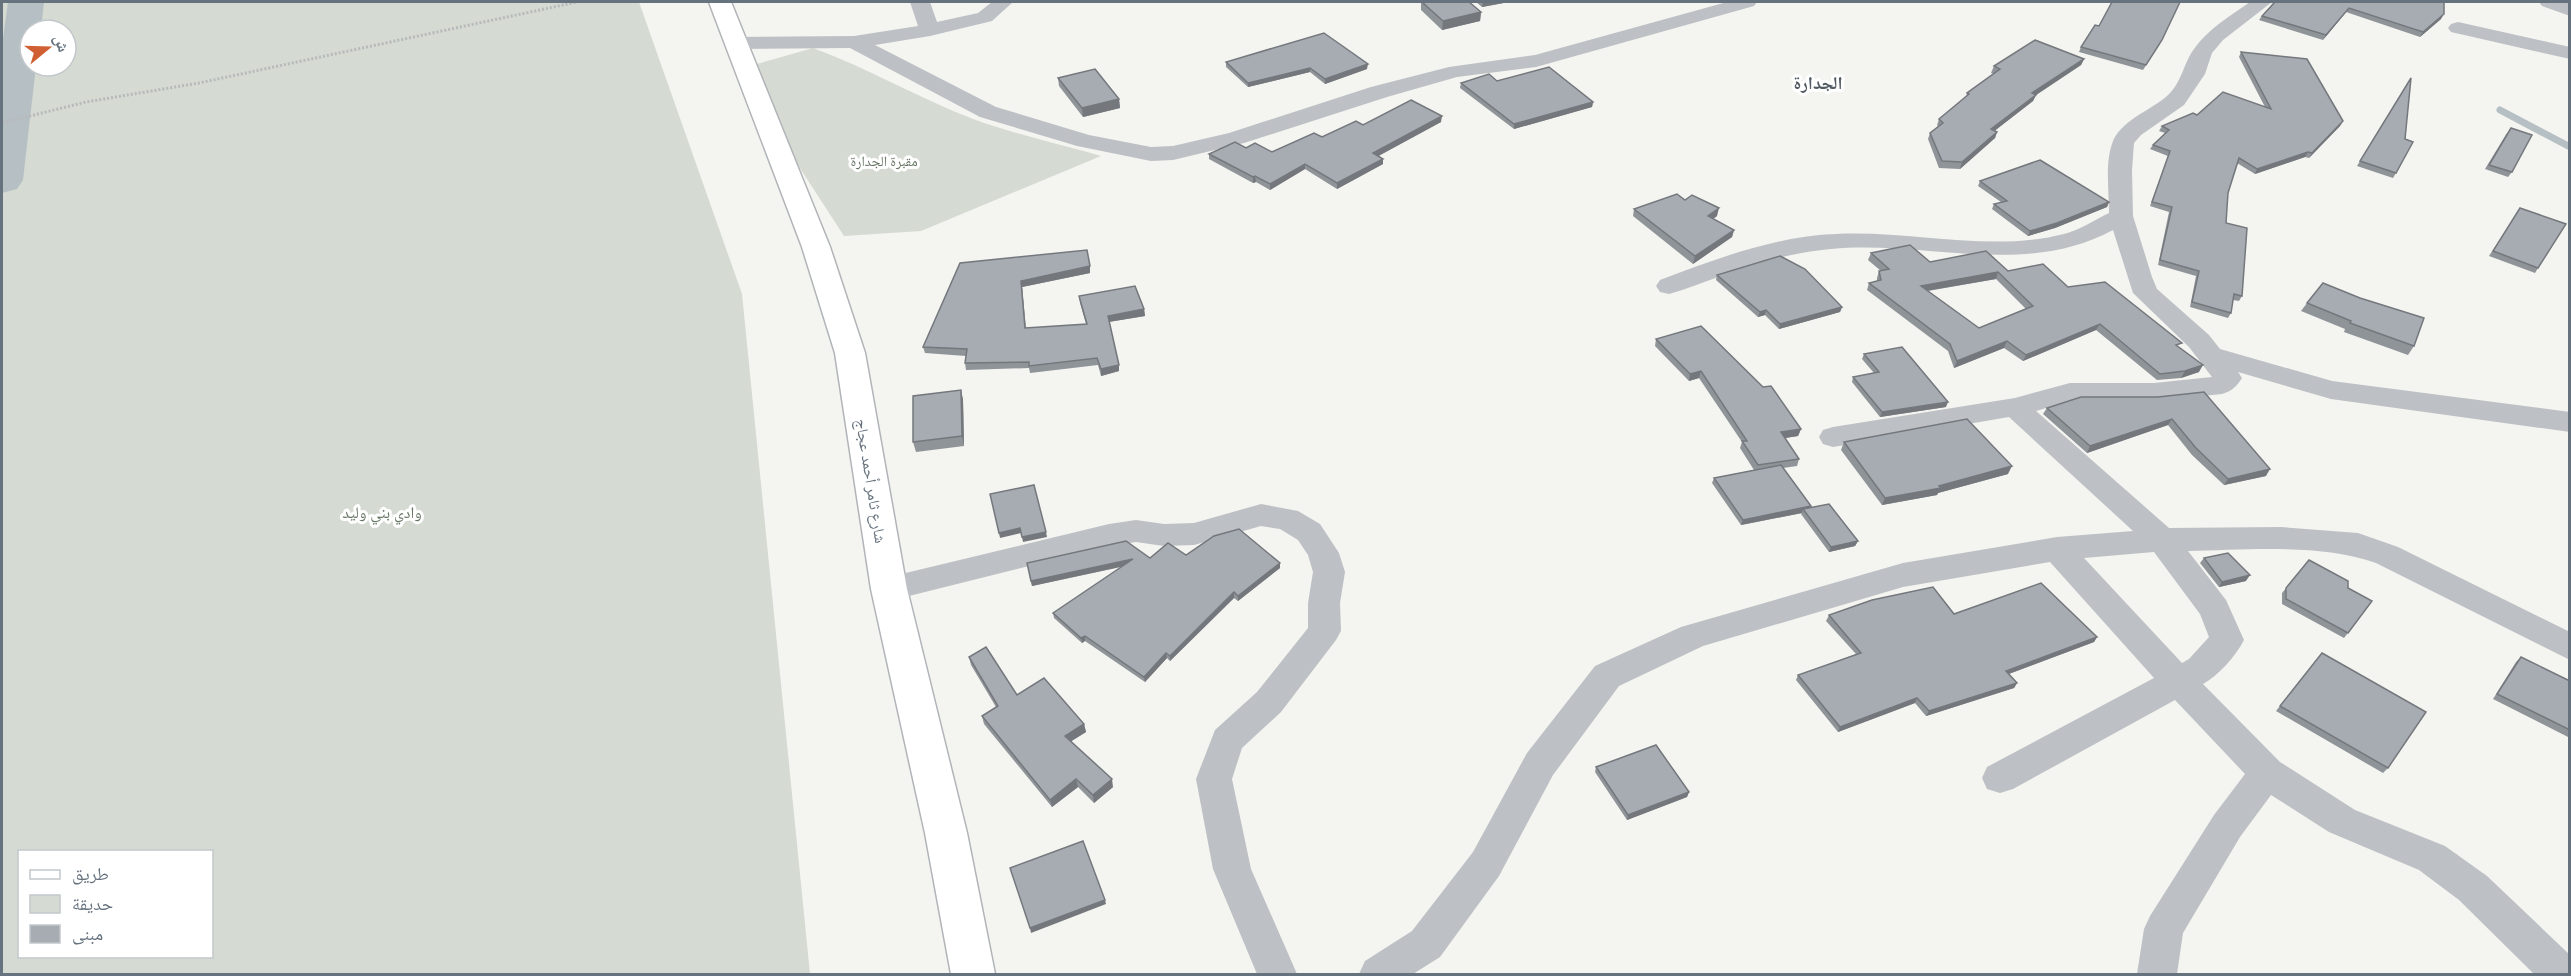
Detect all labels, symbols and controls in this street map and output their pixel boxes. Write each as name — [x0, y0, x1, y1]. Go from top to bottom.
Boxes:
north arrow — [18, 18, 78, 78]
text: ش — [50, 32, 73, 54]
district label: الجدارة — [1793, 72, 1843, 93]
park label: مقبرة الجدارة — [850, 153, 918, 170]
street label: شارع ثامر أحمد عجاج — [851, 417, 890, 545]
park label: وادي بني وليد — [342, 503, 422, 525]
legend — [18, 850, 213, 958]
text: طريق — [72, 863, 109, 885]
text: حديقة — [72, 893, 113, 914]
text: مبنى — [72, 923, 103, 945]

